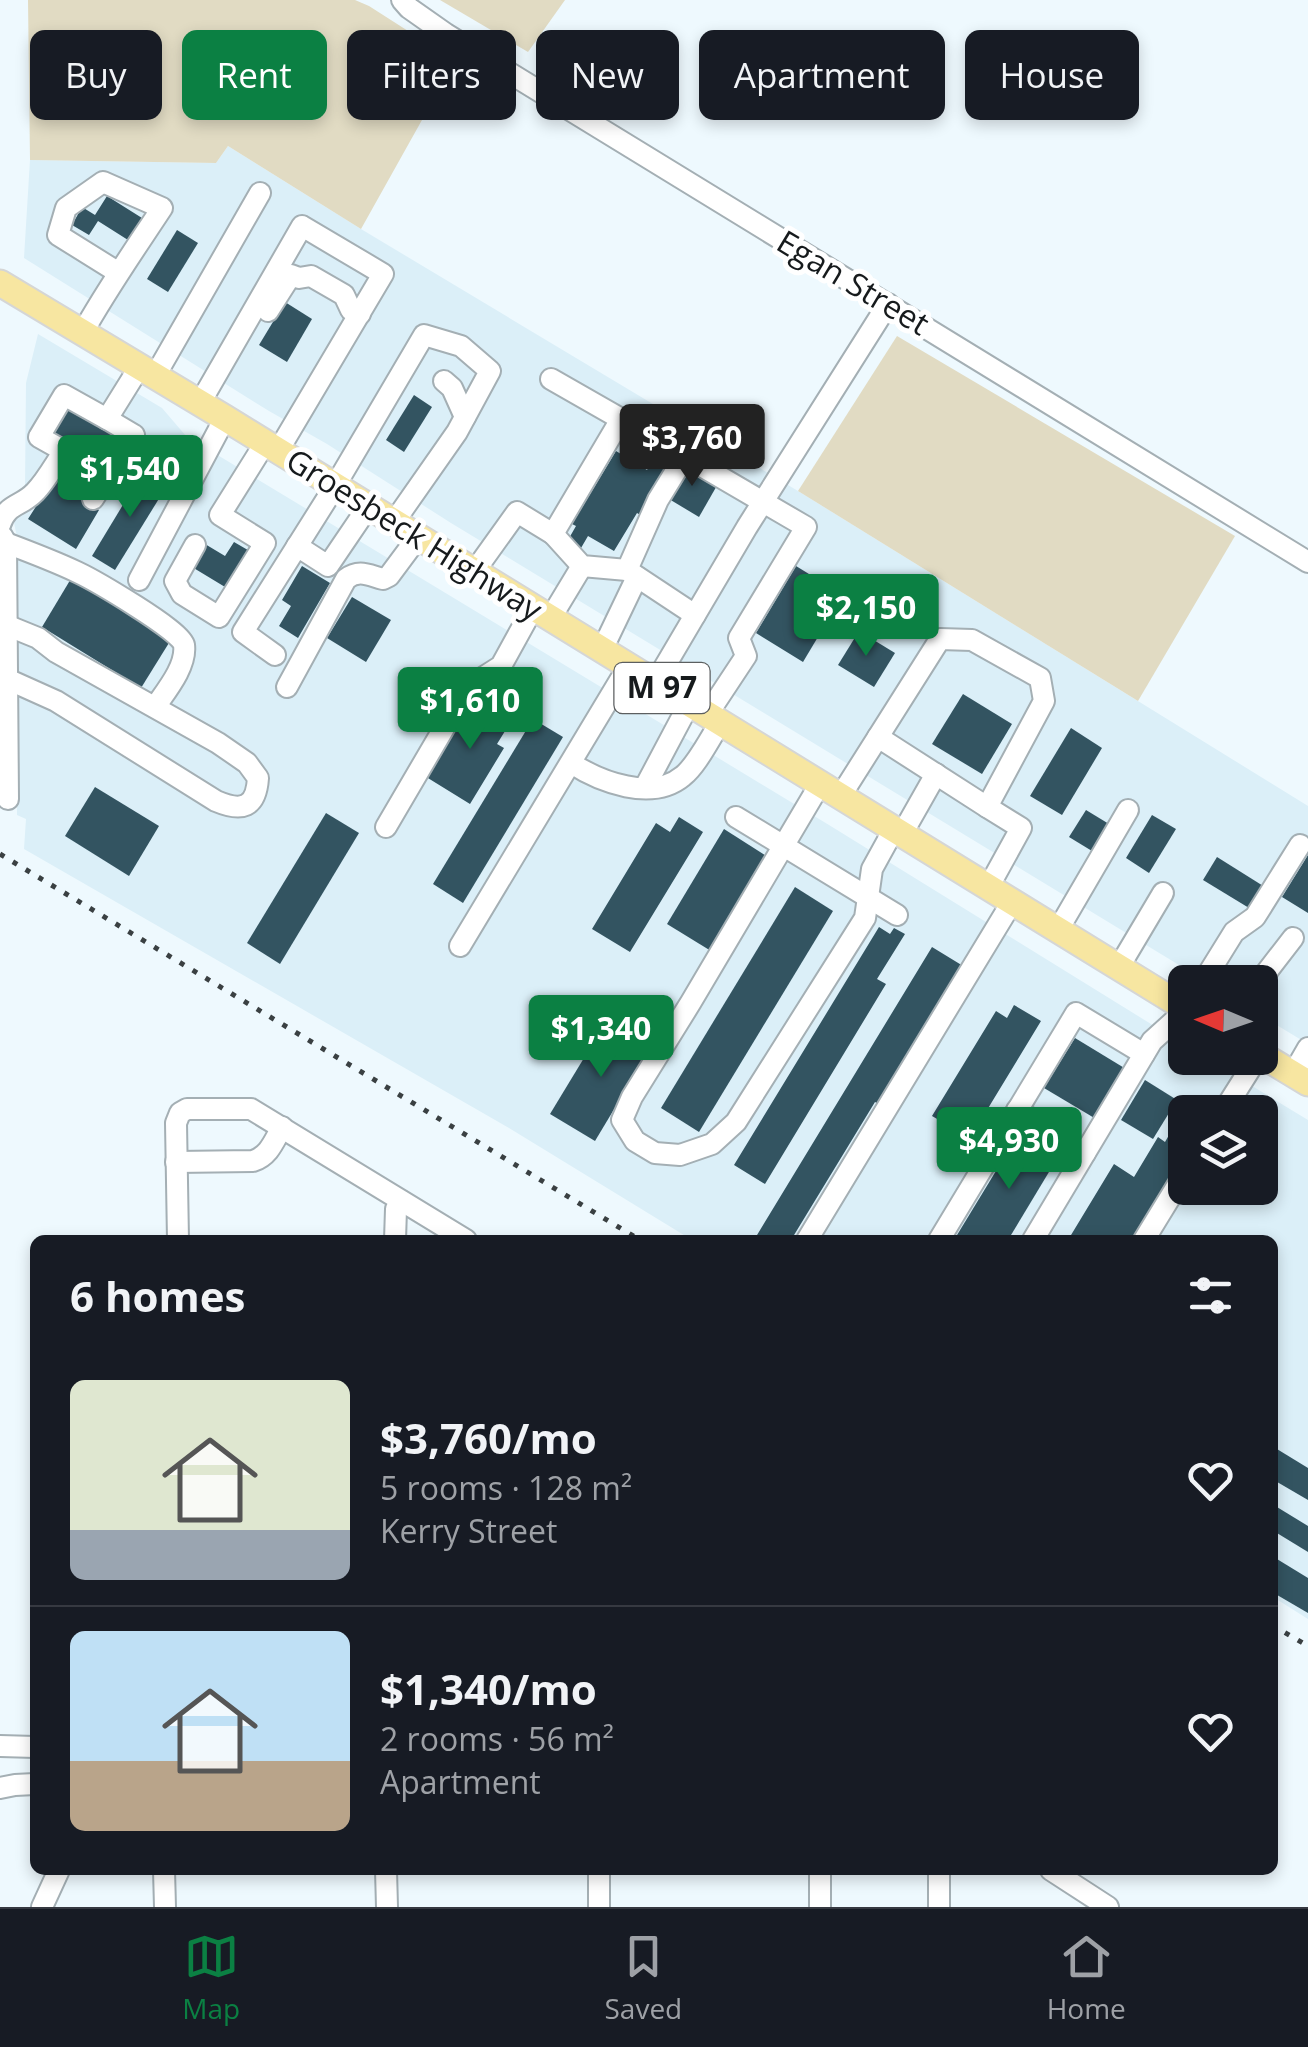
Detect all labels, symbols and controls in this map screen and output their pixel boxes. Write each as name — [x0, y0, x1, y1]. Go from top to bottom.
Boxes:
chip: Buy — [30, 30, 162, 120]
chip: Rent — [182, 30, 327, 120]
chip: Filters — [347, 30, 516, 120]
chip: New — [536, 30, 679, 120]
chip: Apartment — [699, 30, 945, 120]
chip: House — [965, 30, 1139, 120]
street label: Egan Street — [770, 219, 938, 344]
pin: $3,760 — [611, 404, 773, 489]
text: $3,760 — [642, 415, 742, 458]
pin: $1,540 — [49, 435, 211, 520]
street label: Groesbeck Highway — [279, 438, 552, 630]
text: $1,540 — [80, 446, 180, 489]
pin: $2,150 — [785, 574, 947, 659]
text: $2,150 — [816, 585, 916, 628]
road number: M 97 — [614, 663, 710, 713]
pin: $1,610 — [389, 667, 551, 752]
text: $1,610 — [420, 678, 520, 721]
north arrow — [1168, 965, 1278, 1075]
map controls — [1168, 965, 1278, 1205]
pin: $1,340 — [520, 995, 682, 1080]
text: $1,340 — [551, 1006, 651, 1049]
button: layers — [1168, 1095, 1278, 1205]
pin: $4,930 — [928, 1107, 1090, 1192]
text: $4,930 — [959, 1118, 1059, 1161]
text: 6 homes — [70, 1267, 245, 1324]
icon: filters — [1183, 1268, 1238, 1323]
text: $3,760/mo — [380, 1409, 597, 1466]
icon: home — [150, 1420, 270, 1540]
icon: heart — [1183, 1453, 1238, 1508]
text: 5 rooms · 128 m² — [380, 1466, 632, 1509]
text: Kerry Street — [380, 1509, 557, 1552]
text: $1,340/mo — [380, 1660, 597, 1717]
icon: home — [150, 1671, 270, 1791]
icon: heart — [1183, 1704, 1238, 1759]
text: 2 rooms · 56 m² — [380, 1717, 614, 1760]
text: Apartment — [380, 1760, 541, 1803]
tab: Map — [182, 1929, 240, 2027]
tab: Saved — [604, 1929, 682, 2027]
tab: Home — [1047, 1929, 1126, 2027]

